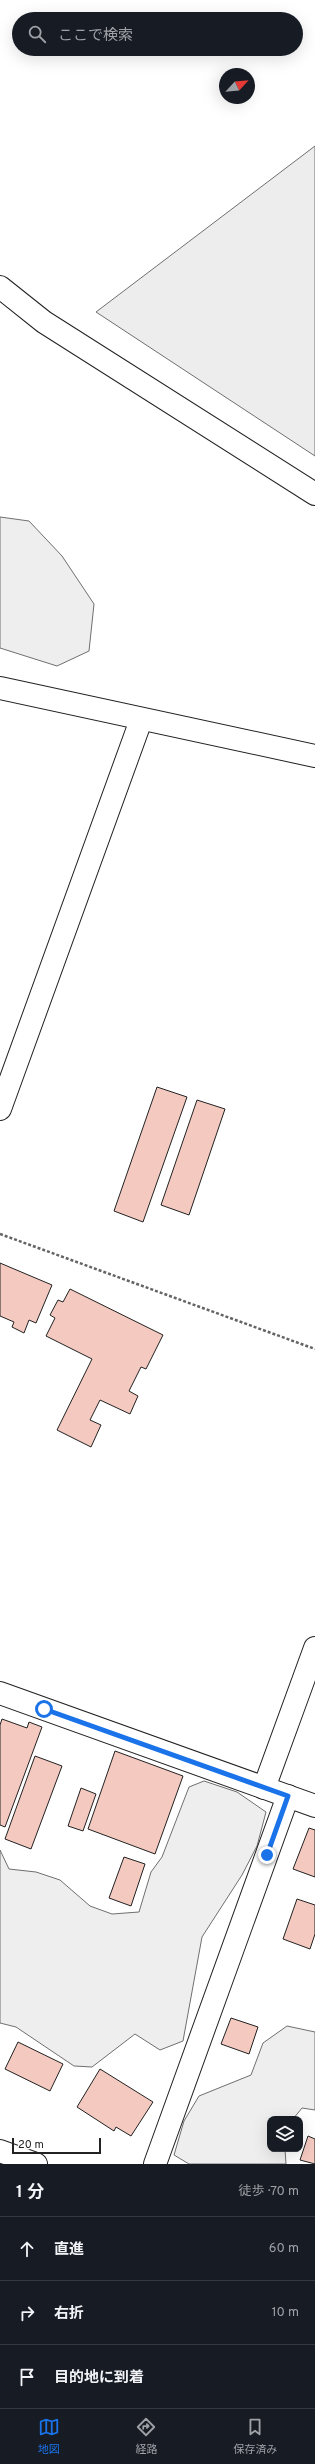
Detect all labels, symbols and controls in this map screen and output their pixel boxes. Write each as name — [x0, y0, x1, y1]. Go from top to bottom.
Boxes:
search box — [12, 12, 303, 56]
icon: search — [26, 23, 48, 45]
text: ここで検索 — [58, 27, 133, 46]
north arrow — [219, 68, 255, 104]
route start — [35, 1700, 53, 1718]
route end — [258, 1846, 276, 1864]
map controls — [267, 2116, 303, 2152]
button: layers — [267, 2116, 303, 2152]
scale bar — [12, 2136, 101, 2155]
text: 20 m — [18, 2138, 44, 2152]
text: 1 分 — [16, 2182, 44, 2204]
text: 徒歩 · 70 m — [239, 2184, 299, 2200]
icon: ahead — [16, 2238, 38, 2260]
text: 直進 — [54, 2241, 84, 2260]
text: 60 m — [269, 2241, 299, 2257]
icon: right — [16, 2302, 38, 2324]
text: 右折 — [54, 2305, 84, 2324]
text: 10 m — [272, 2305, 299, 2321]
icon: arrive — [16, 2366, 38, 2388]
text: 目的地に到着 — [54, 2369, 144, 2388]
tab: 地図 — [38, 2416, 60, 2457]
tab: 経路 — [135, 2416, 157, 2457]
tab: 保存済み — [233, 2416, 277, 2457]

